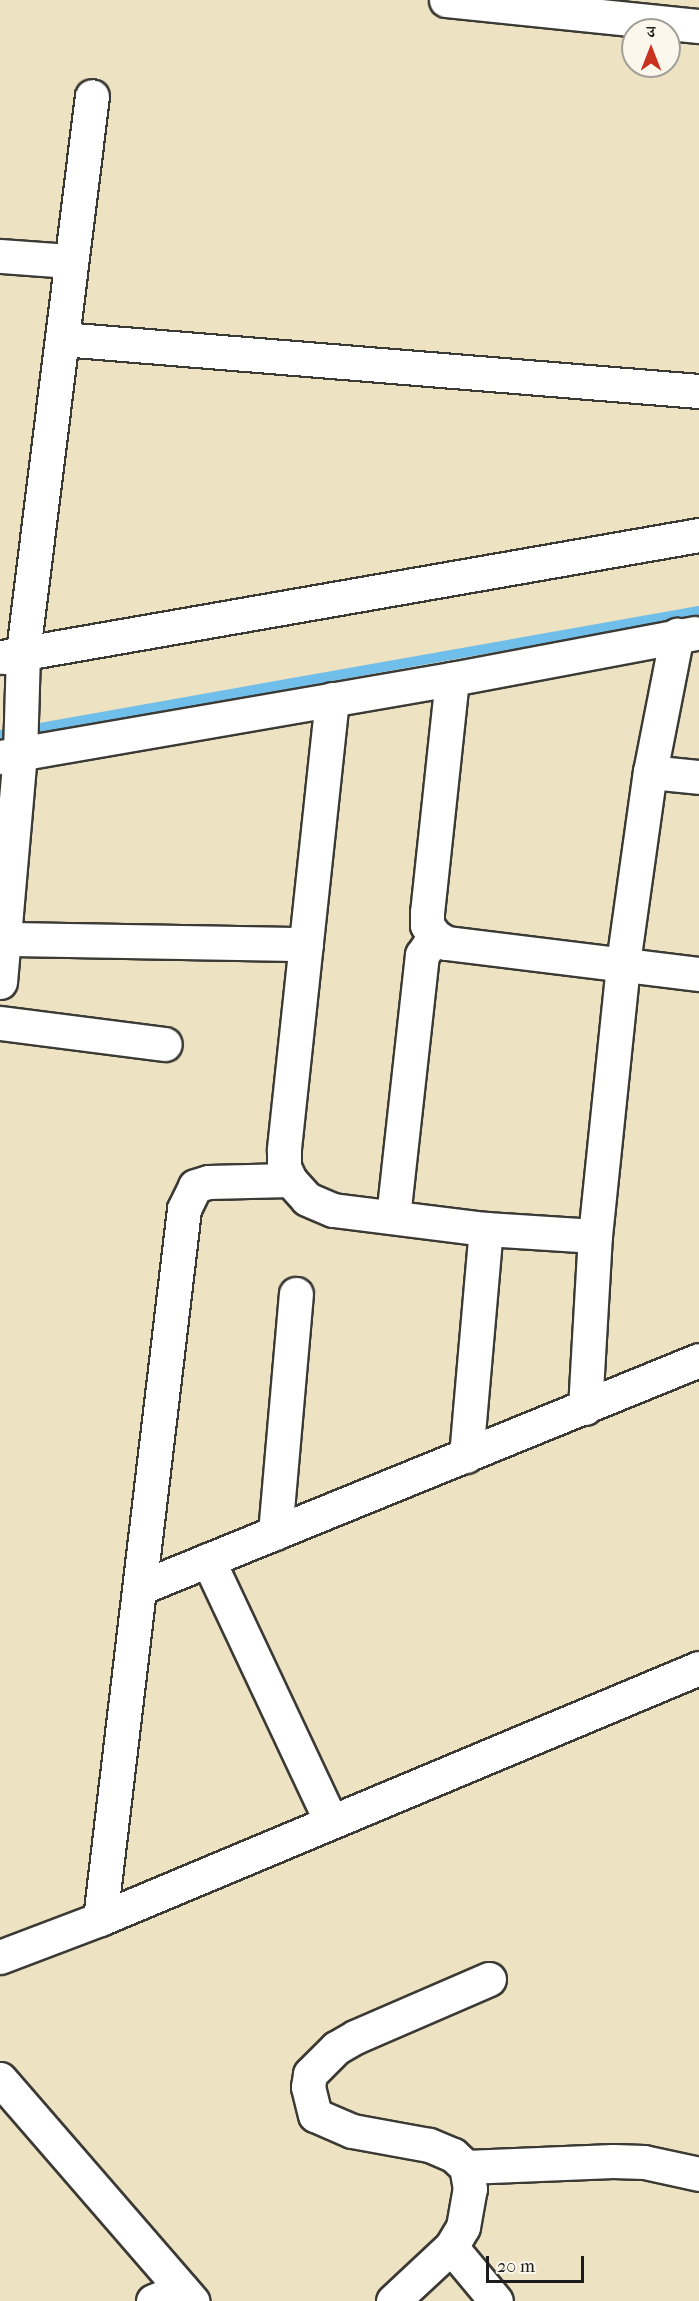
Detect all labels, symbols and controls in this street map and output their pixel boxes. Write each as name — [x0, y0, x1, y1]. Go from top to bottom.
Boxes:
north arrow — [621, 18, 681, 78]
text: उ — [647, 22, 655, 41]
scale bar — [489, 2244, 586, 2282]
text: 20 m — [497, 2256, 535, 2277]

